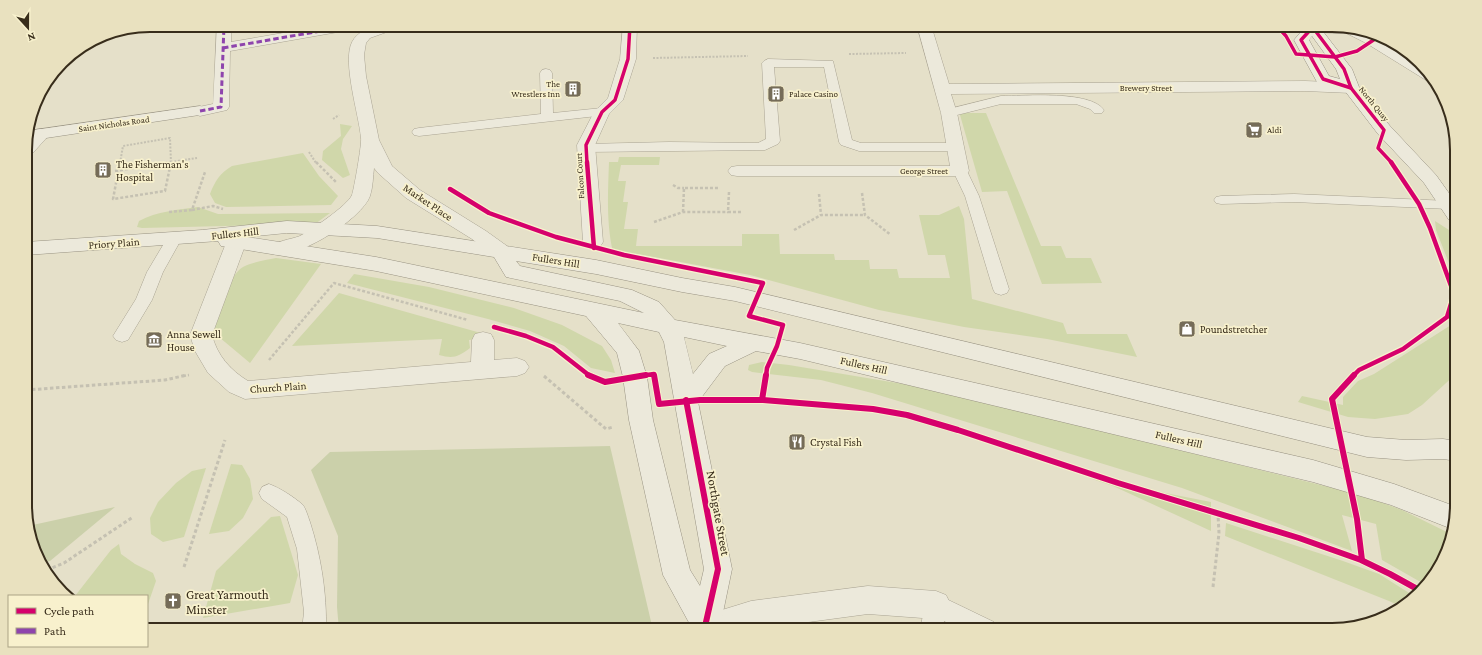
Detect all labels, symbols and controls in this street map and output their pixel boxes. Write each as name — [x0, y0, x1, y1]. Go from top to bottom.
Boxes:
north arrow — [8, 8, 48, 48]
text: N — [25, 30, 37, 44]
place label: The Wrestlers Inn — [511, 79, 560, 99]
building icon: The Wrestlers Inn — [563, 79, 583, 99]
street label: Brewery Street — [1120, 83, 1173, 93]
building icon: Palace Casino — [766, 84, 786, 104]
street label: North Quay — [1357, 84, 1392, 124]
place label: Palace Casino — [789, 89, 839, 99]
street label: Saint Nicholas Road — [78, 114, 150, 134]
supermarket icon: Aldi — [1244, 120, 1264, 140]
place label: Aldi — [1267, 125, 1282, 135]
street label: Falcon Court — [574, 152, 586, 199]
place label: The Fisherman's Hospital — [116, 158, 189, 184]
building icon: The Fisherman's Hospital — [93, 160, 113, 180]
street label: George Street — [900, 166, 949, 176]
street label: Market Place — [401, 181, 455, 223]
street label: Fullers Hill — [211, 225, 259, 241]
street label: Priory Plain — [88, 235, 140, 252]
street label: Fullers Hill — [531, 250, 581, 270]
shop icon: Poundstretcher — [1177, 319, 1197, 339]
place label: Poundstretcher — [1200, 323, 1268, 335]
place label: Anna Sewell House — [167, 328, 221, 353]
museum icon: Anna Sewell House — [144, 330, 164, 350]
street label: Fullers Hill — [839, 354, 889, 376]
street label: Church Plain — [249, 379, 307, 395]
street label: Fullers Hill — [1154, 428, 1204, 450]
restaurant icon: Crystal Fish — [787, 432, 807, 452]
place label: Crystal Fish — [810, 436, 862, 449]
street label: Northgate Street — [704, 469, 733, 557]
place label: Great Yarmouth Minster — [186, 587, 269, 617]
church icon: Great Yarmouth Minster — [163, 591, 183, 611]
legend — [8, 595, 148, 647]
text: Cycle path — [44, 604, 95, 618]
text: Path — [44, 624, 66, 638]

